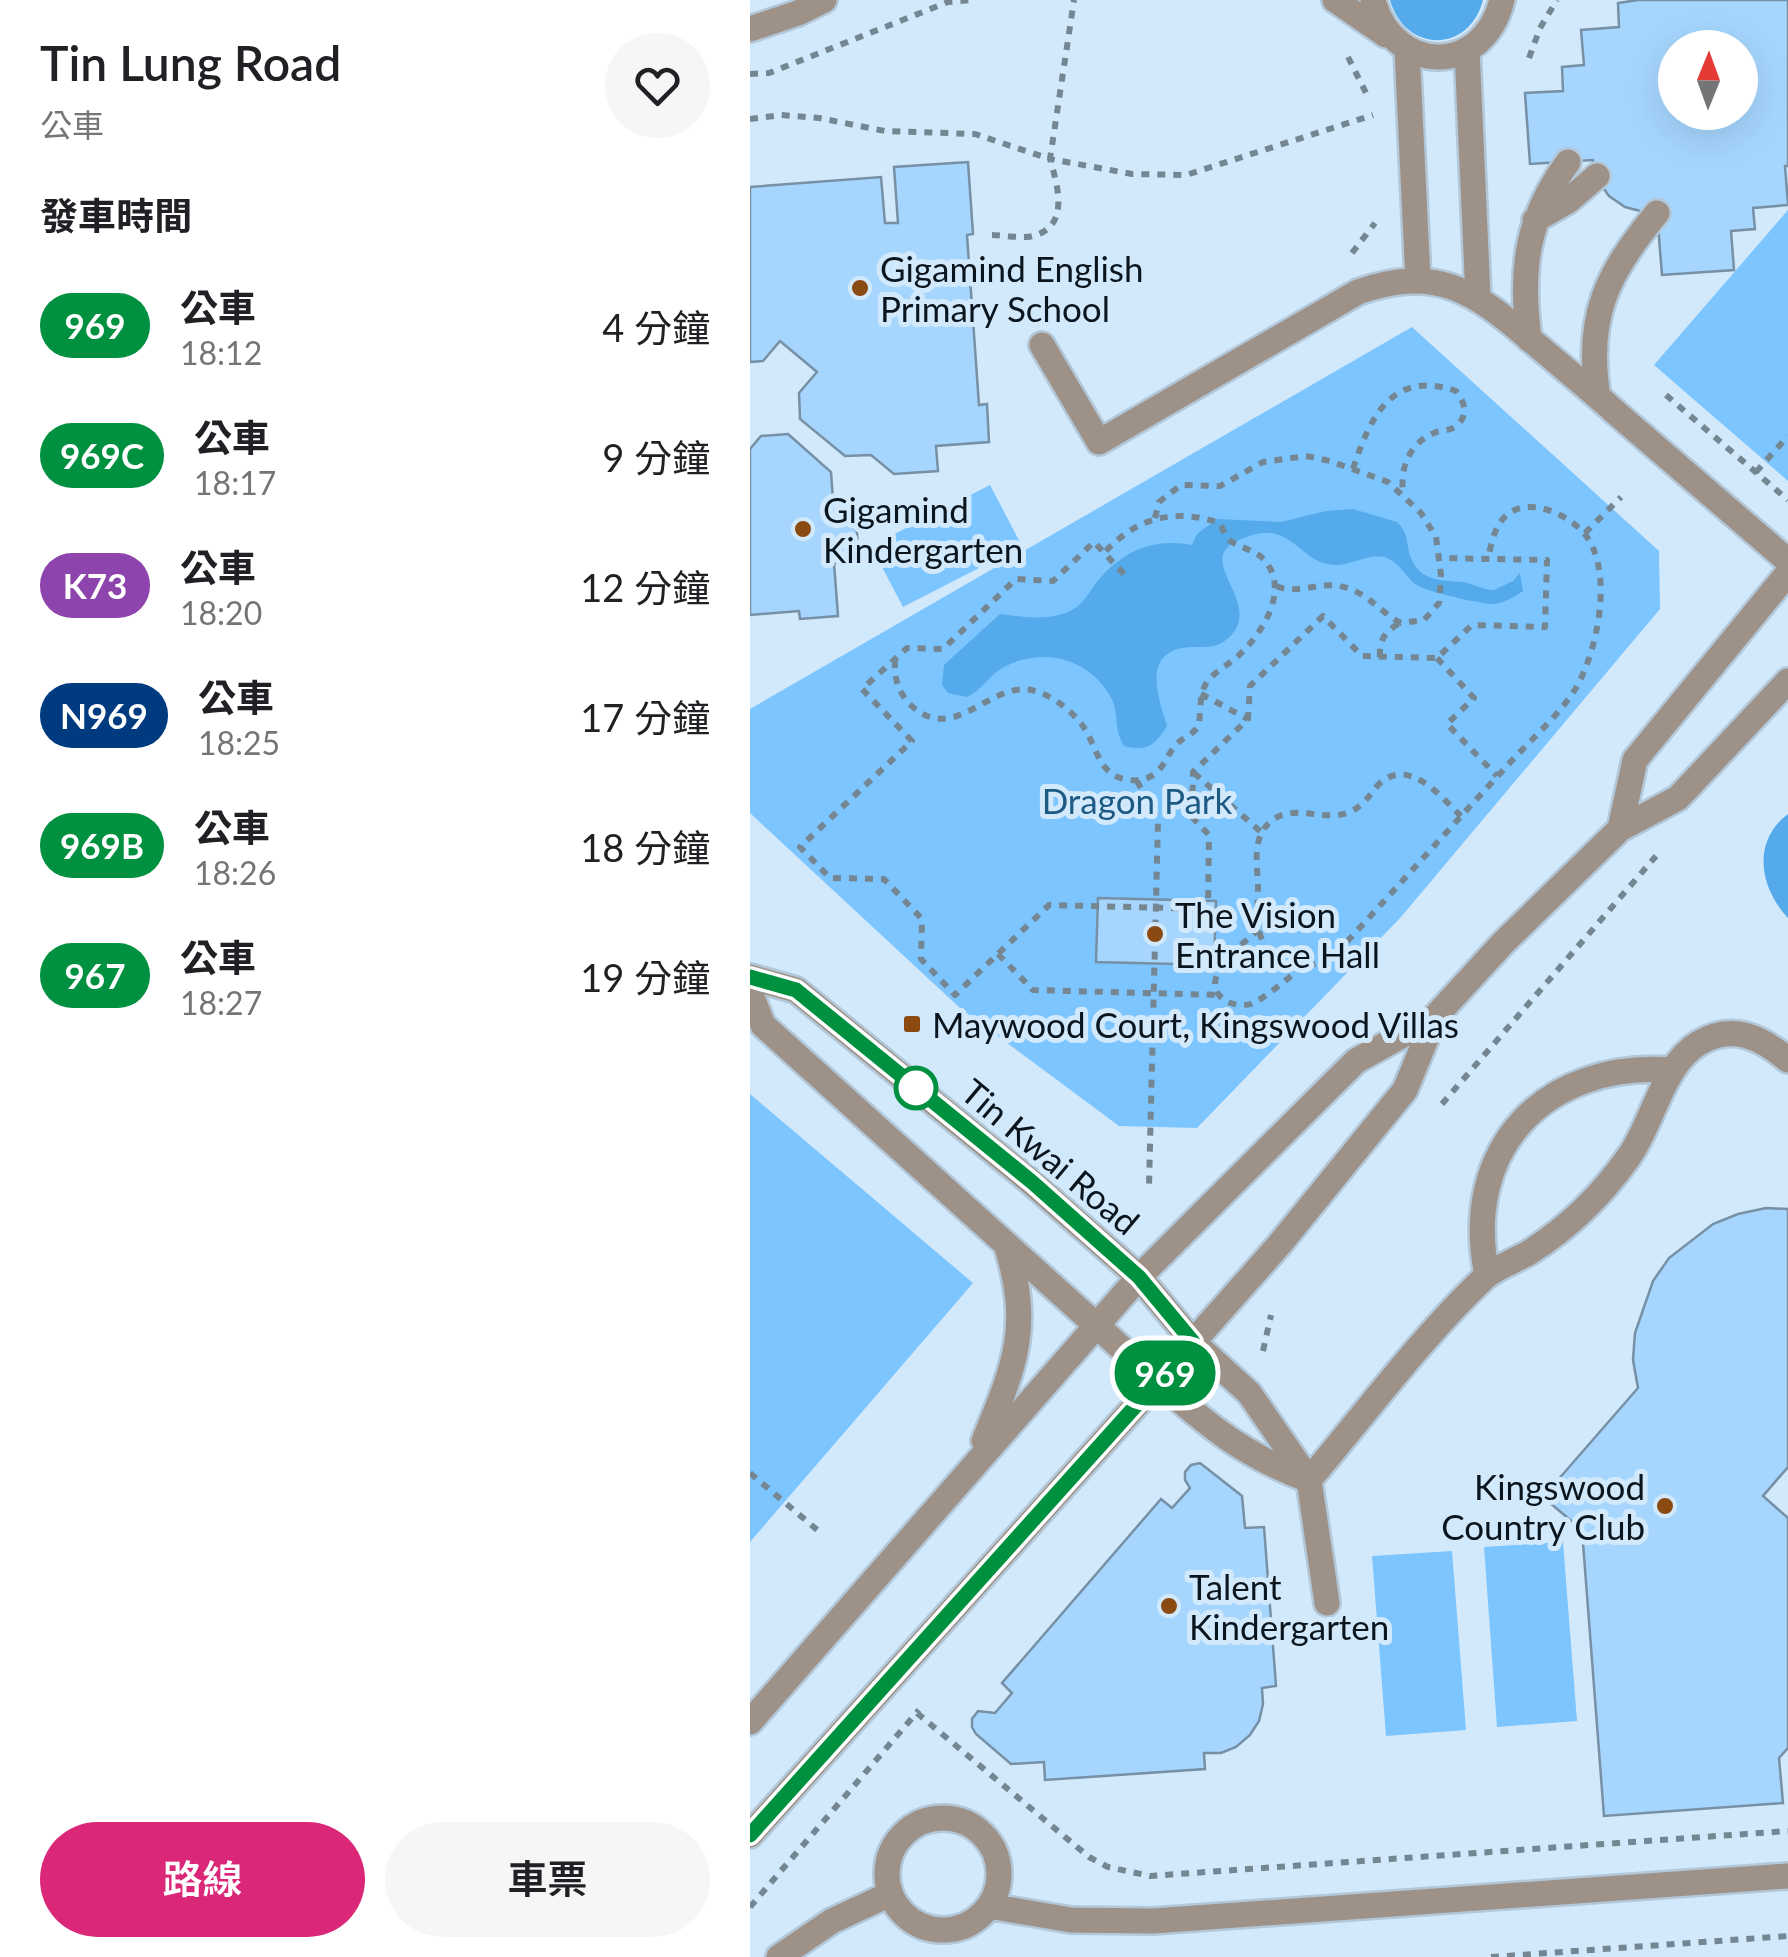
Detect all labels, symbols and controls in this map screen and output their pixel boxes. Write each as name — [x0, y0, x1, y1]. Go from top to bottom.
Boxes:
north arrow — [1658, 30, 1758, 130]
map controls — [1658, 30, 1758, 130]
button: heart — [605, 33, 710, 138]
text: Tin Lung Road — [40, 34, 341, 91]
text: 公車 — [40, 105, 104, 144]
text: 發車時間 — [40, 192, 192, 238]
place label: Gigamind English Primary School — [880, 247, 1144, 329]
marker: Gigamind English Primary School — [849, 277, 871, 299]
text: 公車 — [180, 284, 256, 330]
text: 969 — [65, 304, 125, 346]
text: 4 分鐘 — [602, 304, 710, 350]
text: 18:12 — [180, 333, 262, 372]
text: 公車 — [194, 414, 270, 460]
text: 969C — [60, 434, 144, 476]
text: 9 分鐘 — [602, 434, 710, 480]
text: 18:17 — [194, 463, 276, 502]
place label: Gigamind Kindergarten — [823, 488, 1023, 570]
marker: Gigamind Kindergarten — [792, 518, 814, 540]
text: 公車 — [180, 544, 256, 590]
text: K73 — [63, 564, 127, 606]
text: 12 分鐘 — [580, 564, 710, 610]
text: 18:20 — [180, 593, 262, 632]
text: 公車 — [198, 674, 274, 720]
text: N969 — [60, 694, 148, 736]
text: 17 分鐘 — [580, 694, 710, 740]
text: 18:25 — [198, 723, 280, 762]
park label: Dragon Park — [1042, 779, 1233, 821]
text: 公車 — [194, 804, 270, 850]
text: 969B — [60, 824, 144, 866]
text: 18 分鐘 — [580, 824, 710, 870]
text: 18:26 — [194, 853, 276, 892]
place label: The Vision Entrance Hall — [1175, 893, 1380, 975]
marker: The Vision Entrance Hall — [1144, 923, 1166, 945]
text: 公車 — [180, 934, 256, 980]
text: 967 — [65, 954, 125, 996]
text: 19 分鐘 — [580, 954, 710, 1000]
text: 18:27 — [180, 983, 262, 1022]
place label: Maywood Court, Kingswood Villas — [932, 1003, 1459, 1045]
marker: Maywood Court, Kingswood Villas — [901, 1013, 923, 1035]
unlabelled marker — [895, 1067, 937, 1109]
street label: Tin Kwai Road — [954, 1070, 1148, 1242]
line badge: 969 — [1108, 1340, 1222, 1406]
text: 969 — [1135, 1352, 1195, 1394]
place label: Kingswood Country Club — [1441, 1465, 1645, 1547]
marker: Kingswood Country Club — [1654, 1495, 1676, 1517]
place label: Talent Kindergarten — [1189, 1565, 1389, 1647]
marker: Talent Kindergarten — [1158, 1595, 1180, 1617]
button: 路線 — [40, 1822, 365, 1937]
button: 車票 — [385, 1822, 710, 1937]

